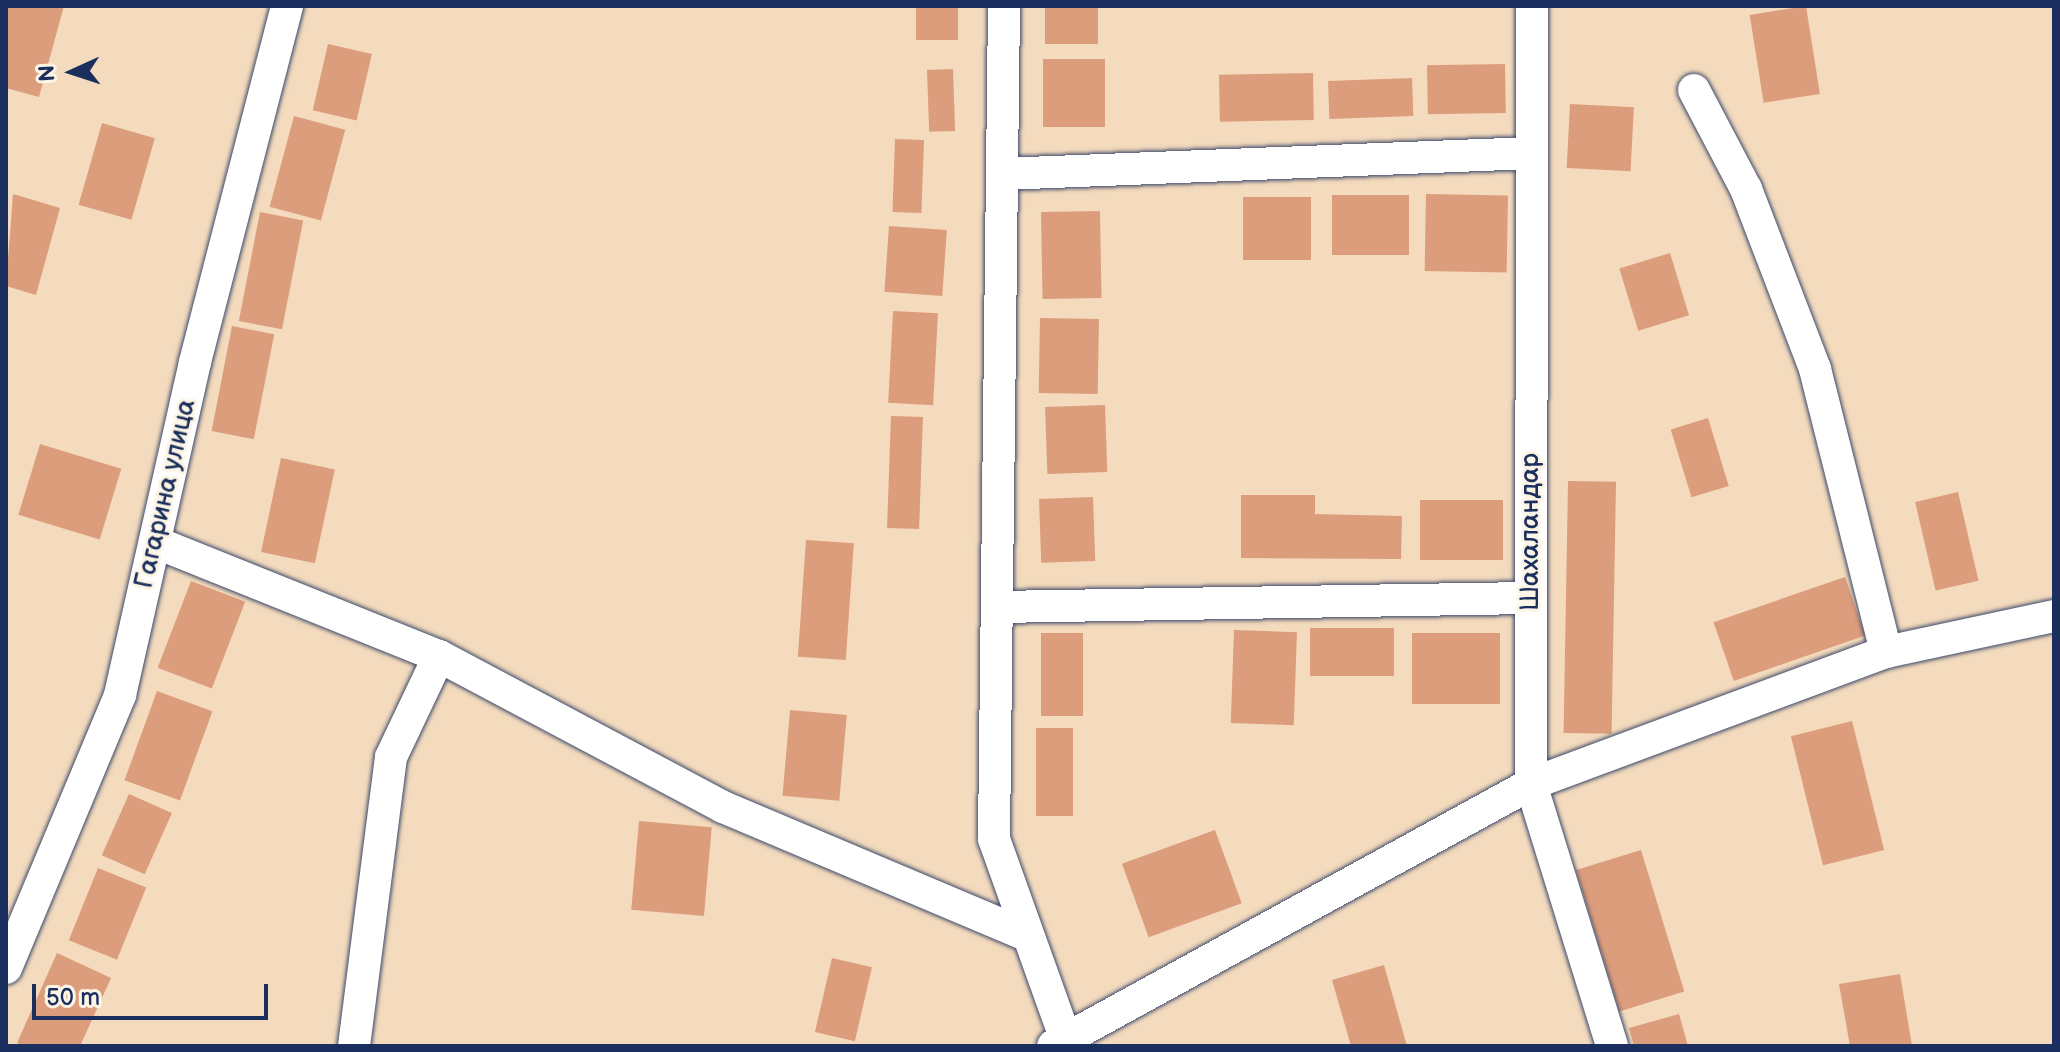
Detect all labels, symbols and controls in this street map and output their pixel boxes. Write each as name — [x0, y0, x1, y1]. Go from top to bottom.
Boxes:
north arrow — [32, 32, 112, 112]
text: N — [34, 64, 61, 82]
street label: Гагарина улица — [129, 397, 203, 591]
street label: Шахаландар — [1515, 453, 1547, 611]
scale bar — [36, 968, 272, 1018]
text: 50 m — [46, 983, 100, 1012]

